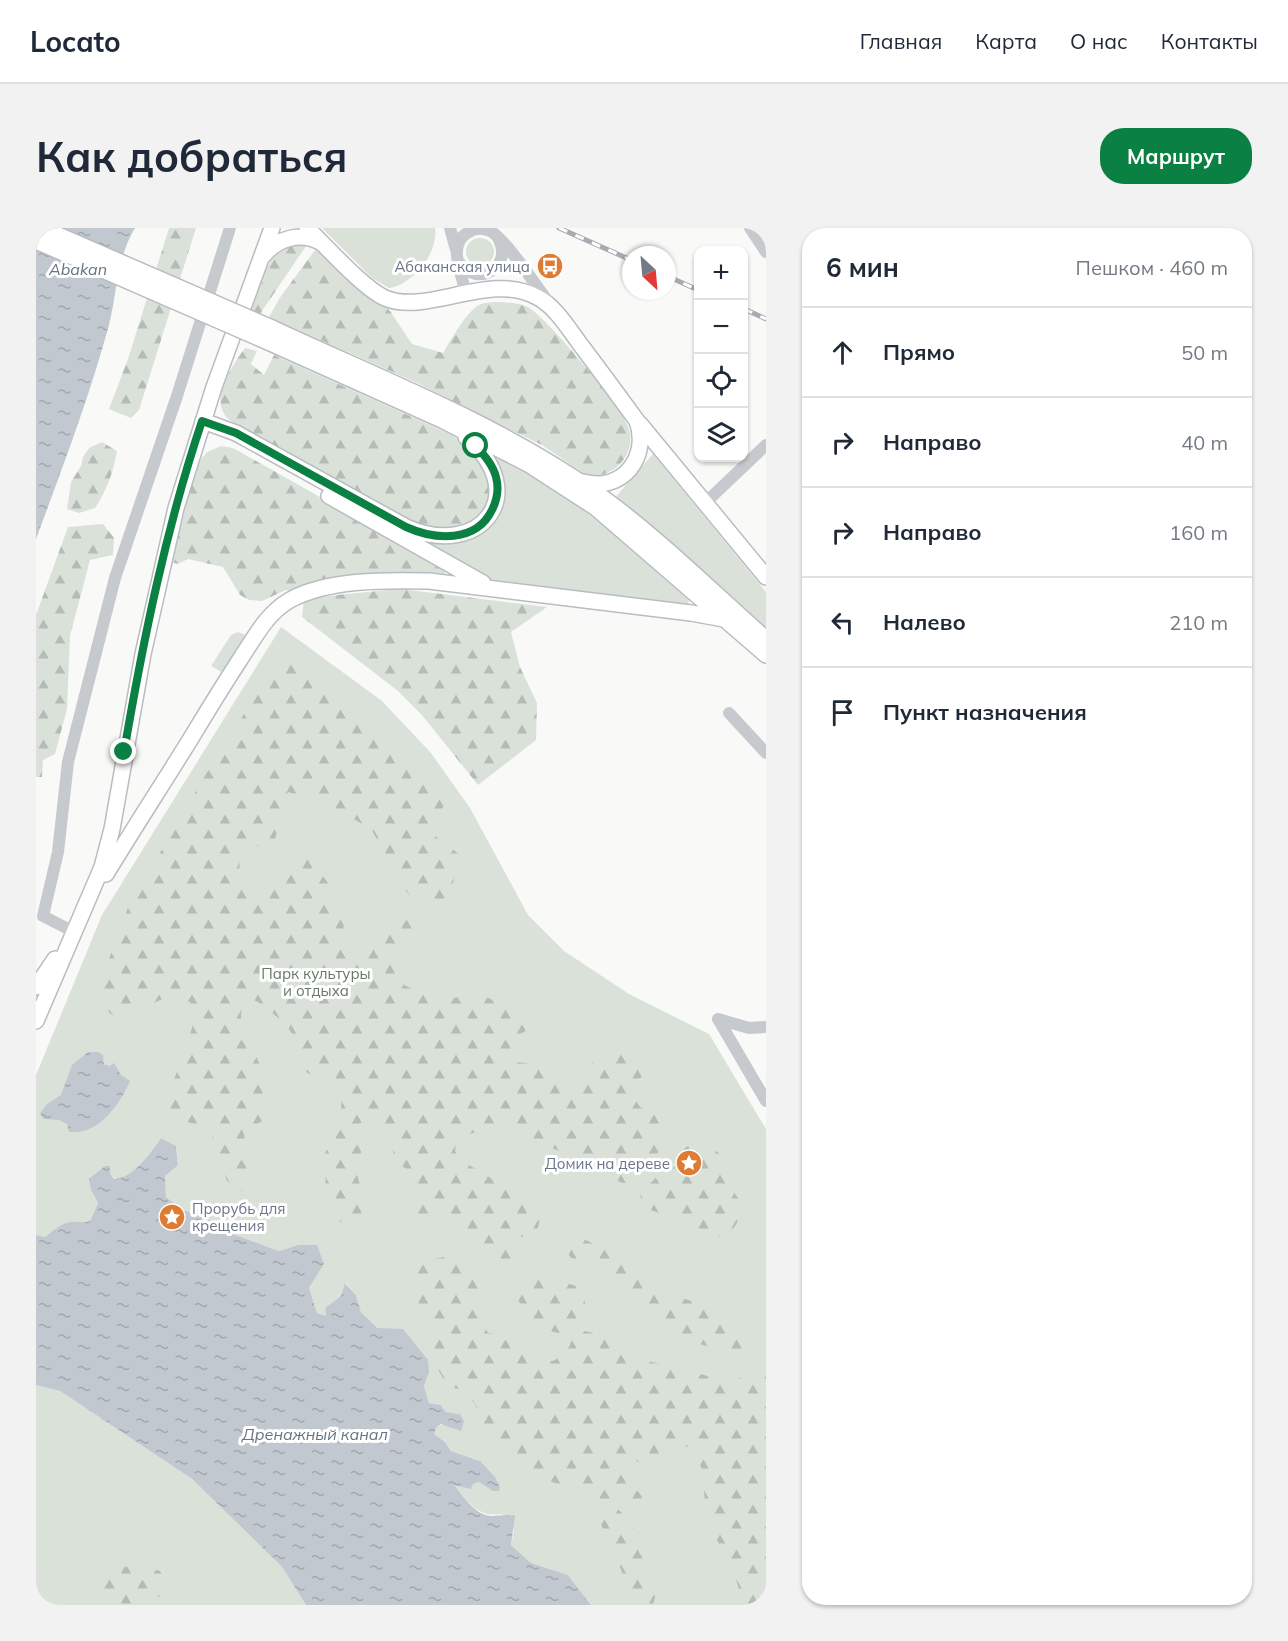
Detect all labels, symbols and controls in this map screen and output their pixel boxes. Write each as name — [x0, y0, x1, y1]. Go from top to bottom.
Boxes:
text: Locato — [30, 24, 121, 59]
text: Главная — [860, 28, 942, 54]
text: Карта — [975, 28, 1037, 54]
text: О нас — [1070, 28, 1128, 54]
text: Контакты — [1161, 28, 1258, 54]
button: Маршрут — [1100, 128, 1252, 184]
text: Как добраться — [36, 130, 348, 183]
north arrow — [622, 246, 676, 300]
map controls — [694, 246, 748, 462]
button: + — [694, 246, 748, 300]
bus stop icon: Абаканская улица — [535, 251, 565, 281]
text: 6 мин — [826, 251, 899, 284]
text: Пешком · 460 m — [1076, 255, 1228, 280]
place label: Абаканская улица — [395, 257, 530, 276]
water label: Abakan — [48, 259, 107, 279]
button: − — [694, 300, 748, 354]
icon: ahead — [826, 336, 859, 369]
text: Прямо — [883, 338, 955, 366]
text: 50 m — [1181, 340, 1228, 365]
button: locate — [694, 354, 748, 408]
button: layers — [694, 408, 748, 462]
icon: right — [826, 426, 859, 459]
text: Направо — [883, 428, 981, 456]
text: 40 m — [1181, 430, 1228, 455]
route start — [462, 432, 488, 458]
icon: right — [826, 516, 859, 549]
text: Направо — [883, 518, 981, 546]
text: 160 m — [1169, 520, 1228, 545]
icon: left — [826, 606, 859, 639]
text: Налево — [883, 608, 966, 636]
text: 210 m — [1169, 610, 1228, 635]
icon: arrive — [826, 696, 859, 729]
text: Пункт назначения — [883, 698, 1087, 726]
route end — [110, 738, 136, 764]
park label: Парк культуры и отдыха — [261, 964, 371, 1000]
place icon: Домик на дереве — [674, 1148, 704, 1178]
place label: Домик на дереве — [545, 1154, 670, 1173]
place label: Прорубь для крещения — [192, 1199, 286, 1235]
place icon: Прорубь для крещения — [157, 1202, 187, 1232]
water label: Дренажный канал — [241, 1424, 388, 1444]

